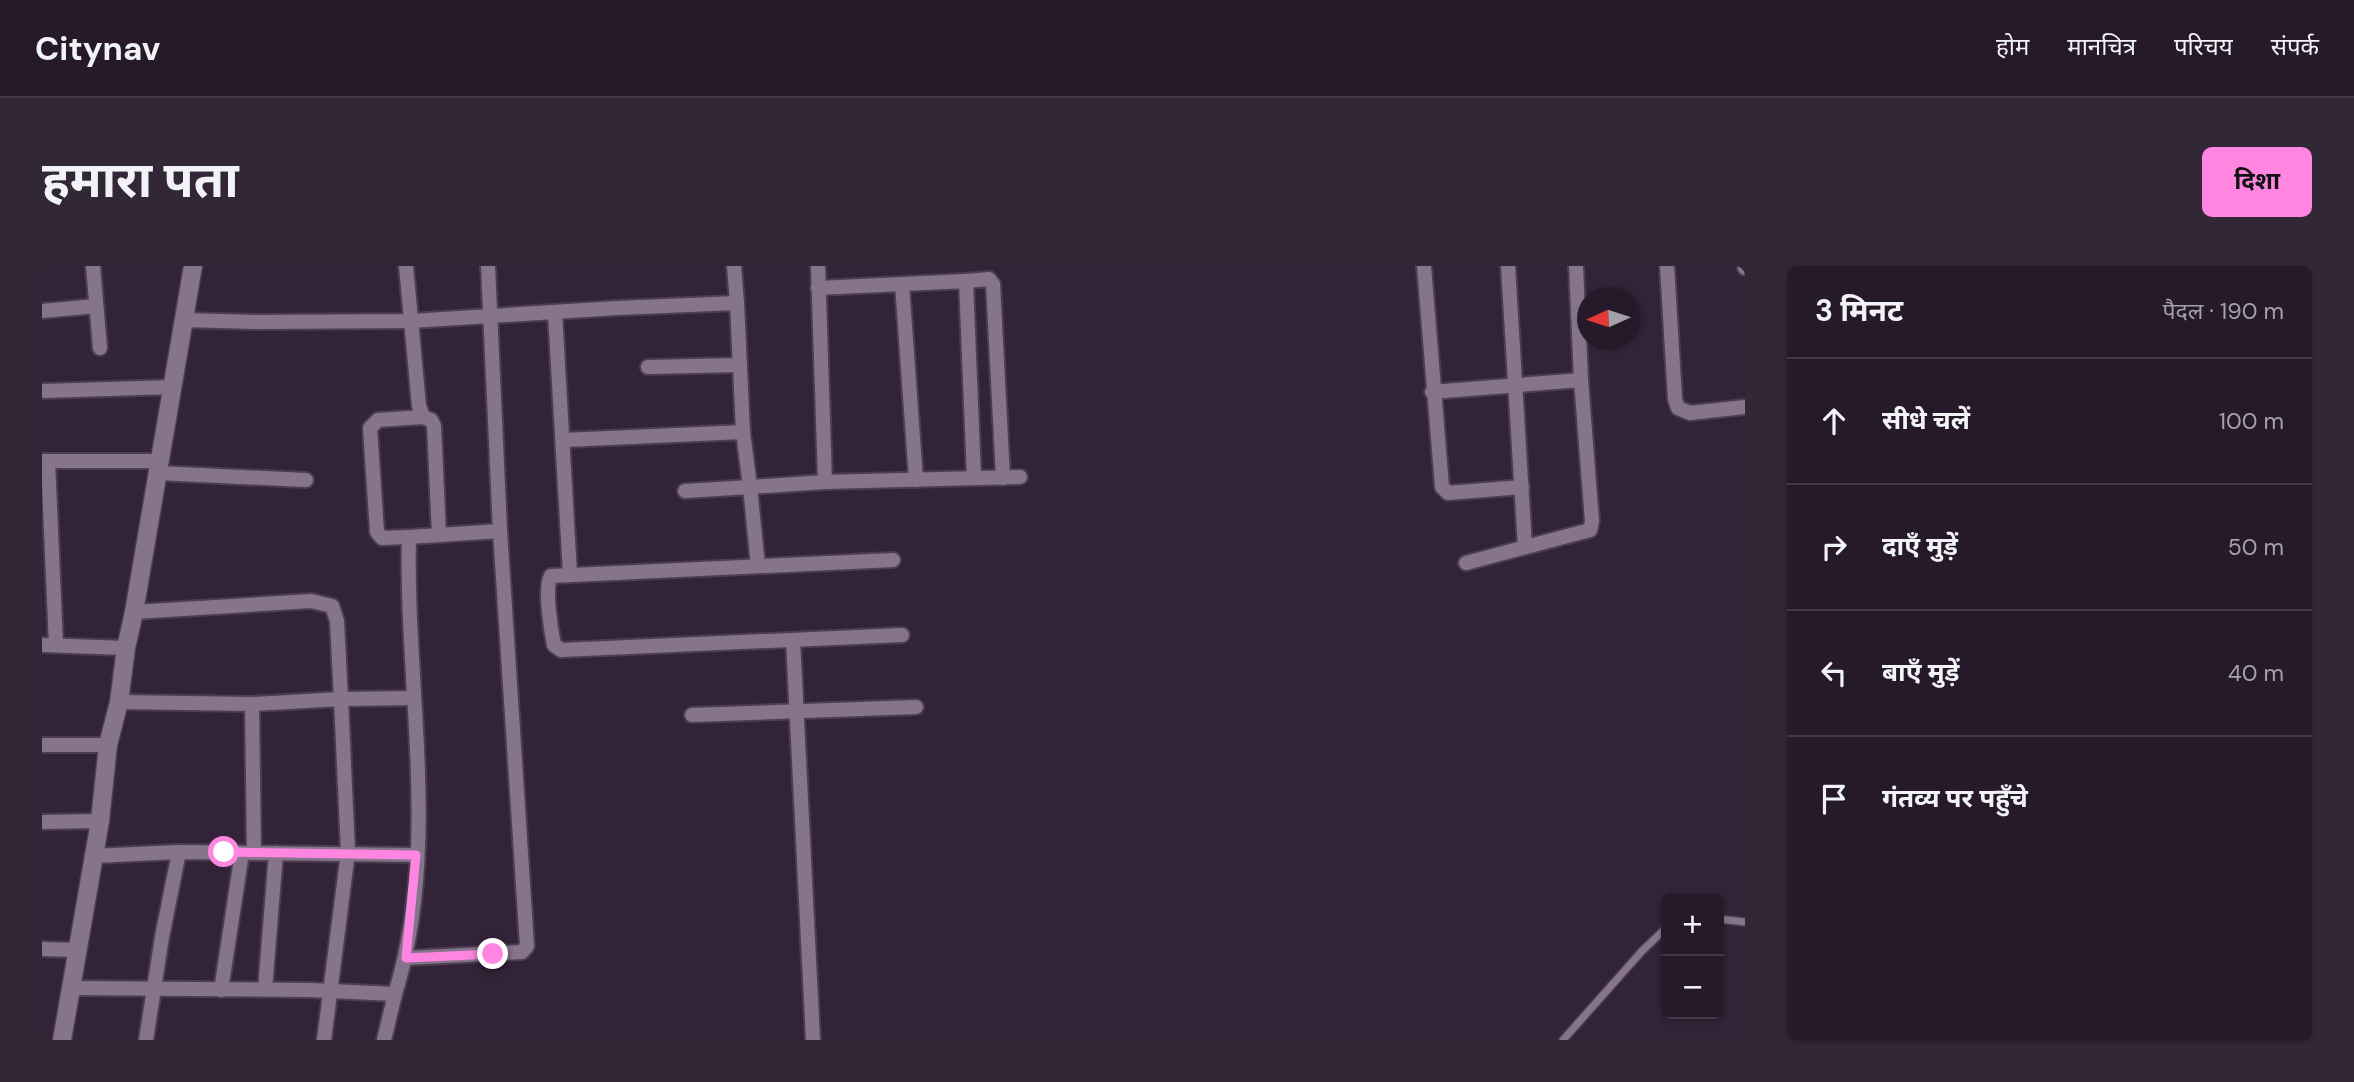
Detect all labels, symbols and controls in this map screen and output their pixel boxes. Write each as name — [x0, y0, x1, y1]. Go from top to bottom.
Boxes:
text: Citynav — [35, 27, 160, 70]
text: होम — [1996, 31, 2029, 62]
text: मानचित्र — [2067, 31, 2136, 62]
text: परिचय — [2174, 31, 2233, 62]
text: संपर्क — [2271, 31, 2319, 62]
button: दिशा — [2202, 147, 2312, 217]
text: हमारा पता — [42, 148, 239, 212]
north arrow — [1577, 287, 1640, 350]
text: 3 मिनट — [1815, 291, 1903, 330]
text: पैदल · 190 m — [2162, 296, 2284, 326]
icon: ahead — [1815, 402, 1853, 440]
text: सीधे चलें — [1882, 403, 1970, 437]
text: 100 m — [2219, 406, 2284, 436]
icon: right — [1815, 528, 1853, 566]
text: दाएँ मुड़ें — [1882, 529, 1958, 563]
text: 50 m — [2228, 532, 2284, 562]
icon: left — [1815, 654, 1853, 692]
text: बाएँ मुड़ें — [1882, 655, 1959, 689]
text: 40 m — [2228, 658, 2284, 688]
icon: arrive — [1815, 780, 1853, 818]
text: गंतव्य पर पहुँचे — [1882, 781, 2028, 815]
route start — [208, 836, 239, 867]
map controls — [1661, 893, 1724, 1019]
button: + — [1661, 893, 1724, 956]
route end — [477, 938, 508, 969]
button: − — [1661, 956, 1724, 1019]

